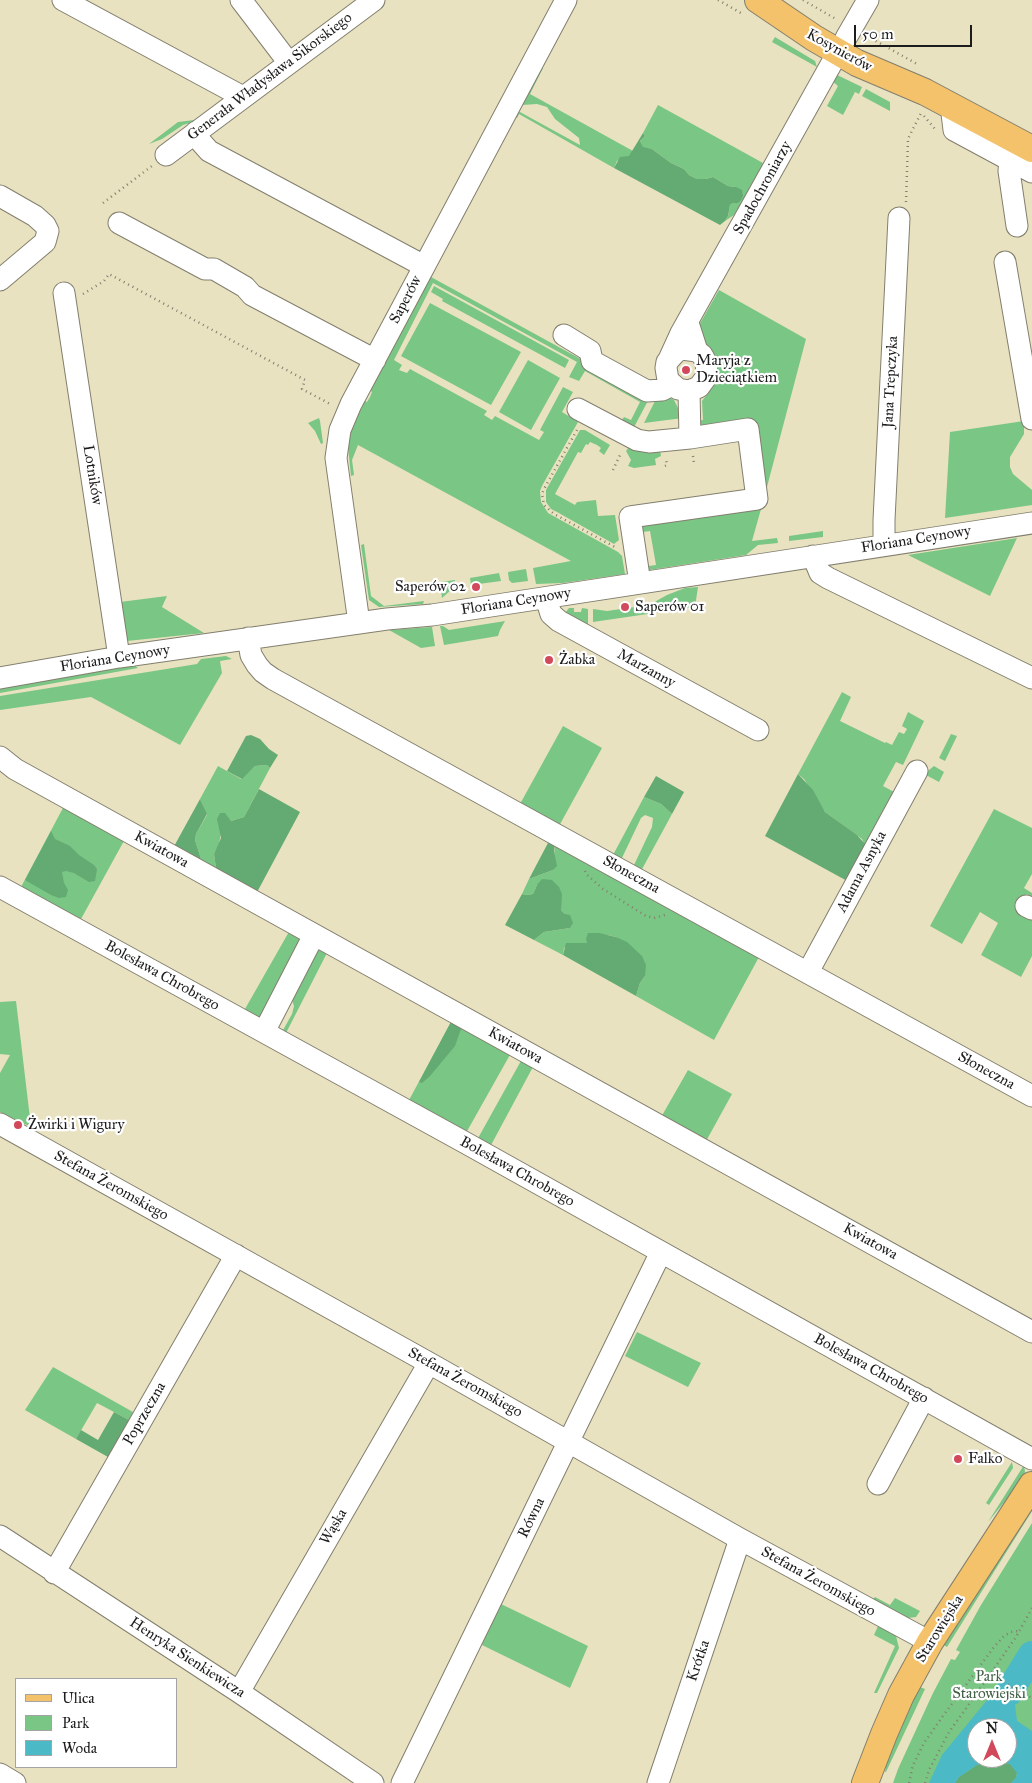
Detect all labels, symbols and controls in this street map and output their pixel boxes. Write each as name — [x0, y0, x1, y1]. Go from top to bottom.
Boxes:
street label: Generała Władysława Sikorskiego — [184, 9, 356, 145]
scale bar — [857, 15, 974, 47]
text: 50 m — [862, 25, 894, 43]
street label: Kosynierów — [803, 26, 875, 76]
street label: Spadochroniarzy — [730, 138, 796, 238]
street label: Saperów — [386, 273, 426, 327]
street label: Jana Trepczyka — [880, 335, 902, 429]
place label: Maryja z Dzieciątkiem — [696, 352, 777, 387]
marker: Maryja z Dzieciątkiem — [680, 364, 692, 376]
street label: Lotników — [78, 444, 106, 506]
street label: Floriana Ceynowy — [860, 522, 972, 558]
place label: Saperów 02 — [395, 578, 466, 596]
marker: Saperów 02 — [470, 581, 482, 593]
street label: Floriana Ceynowy — [460, 584, 572, 620]
place label: Saperów 01 — [635, 598, 704, 616]
marker: Saperów 01 — [619, 601, 631, 613]
street label: Floriana Ceynowy — [59, 641, 171, 677]
street label: Marzanny — [614, 646, 678, 692]
place label: Żabka — [559, 651, 595, 669]
marker: Żabka — [543, 654, 555, 666]
street label: Kwiatowa — [131, 828, 191, 872]
street label: Adama Asnyka — [833, 828, 891, 916]
street label: Słoneczna — [599, 852, 663, 898]
street label: Bolesława Chrobrego — [102, 937, 222, 1015]
street label: Kwiatowa — [485, 1024, 545, 1068]
street label: Słoneczna — [954, 1048, 1018, 1094]
place label: Żwirki i Wigury — [28, 1116, 124, 1134]
marker: Żwirki i Wigury — [12, 1119, 24, 1131]
street label: Bolesława Chrobrego — [457, 1133, 577, 1211]
street label: Stefana Żeromskiego — [51, 1147, 171, 1225]
street label: Kwiatowa — [840, 1220, 900, 1264]
street label: Bolesława Chrobrego — [811, 1330, 931, 1408]
street label: Stefana Żeromskiego — [405, 1344, 525, 1422]
street label: Poprzeczna — [120, 1379, 170, 1449]
place label: Falko — [968, 1450, 1002, 1468]
marker: Falko — [952, 1453, 964, 1465]
street label: Równa — [515, 1495, 549, 1541]
street label: Wąska — [317, 1506, 351, 1548]
street label: Stefana Żeromskiego — [758, 1543, 878, 1621]
street label: Starowiejska — [912, 1592, 968, 1666]
street label: Henryka Sienkiewicza — [126, 1614, 248, 1702]
street label: Krótka — [684, 1638, 714, 1684]
park label: Park Starowiejski — [952, 1668, 1026, 1703]
legend — [15, 1678, 178, 1768]
text: Ulica — [62, 1689, 95, 1707]
text: Park — [62, 1714, 89, 1732]
north arrow — [967, 1718, 1017, 1768]
text: N — [986, 1720, 998, 1737]
text: Woda — [62, 1739, 97, 1757]

